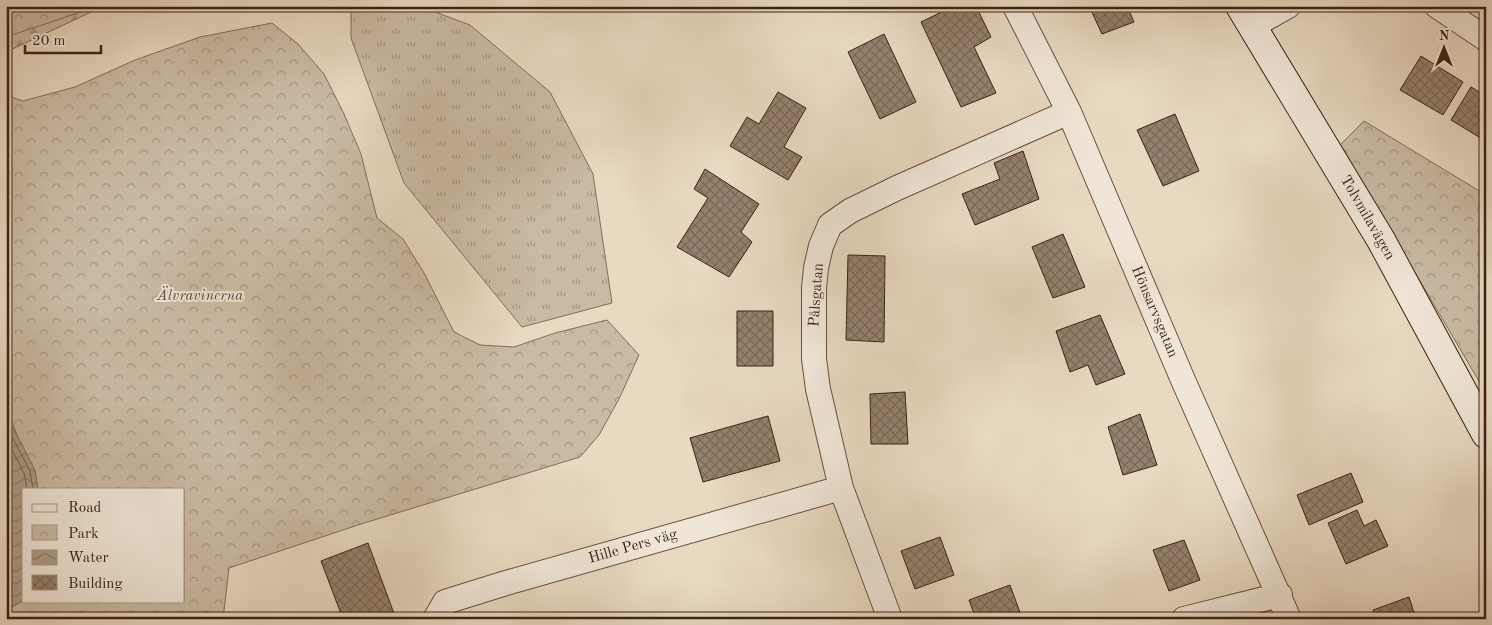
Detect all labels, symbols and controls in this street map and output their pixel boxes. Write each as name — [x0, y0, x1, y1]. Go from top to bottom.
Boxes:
scale bar — [25, 22, 101, 54]
north arrow — [1420, 22, 1470, 72]
text: N — [1439, 29, 1450, 43]
text: 20 m — [32, 34, 66, 49]
street label: Tolvmilavägen — [1337, 173, 1397, 263]
street label: Pålsgatan — [807, 263, 827, 327]
street label: Hönsarvsgatan — [1128, 264, 1180, 360]
park label: Älvravinerna — [156, 286, 243, 304]
legend — [22, 488, 185, 602]
text: Road — [68, 501, 102, 516]
text: Park — [68, 527, 99, 542]
street label: Hille Pers väg — [587, 527, 679, 567]
text: Water — [68, 551, 109, 566]
text: Building — [68, 577, 123, 592]

